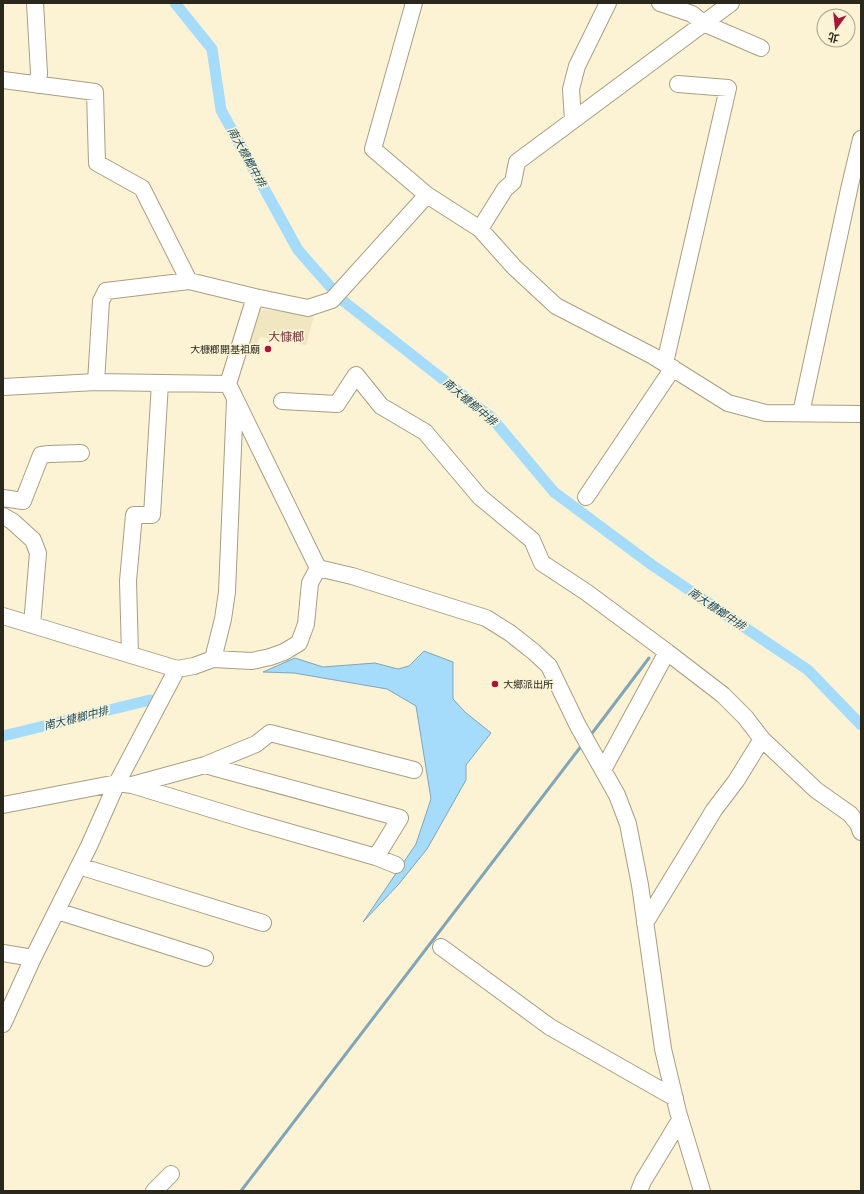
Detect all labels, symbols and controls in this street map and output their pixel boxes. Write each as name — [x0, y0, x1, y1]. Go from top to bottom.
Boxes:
north arrow — [816, 8, 856, 48]
text: 北 — [826, 29, 841, 46]
water label: 南大槺榔中排 — [225, 125, 270, 191]
district label: 大慷榔 — [268, 329, 304, 344]
place label: 大槺榔開基祖廟 — [190, 343, 260, 356]
marker: 大槺榔開基祖廟 — [263, 344, 273, 354]
water label: 南大槺榔中排 — [440, 375, 501, 430]
water label: 南大槺榔中排 — [686, 585, 750, 634]
place label: 大鄉派出所 — [503, 678, 553, 691]
marker: 大鄉派出所 — [490, 679, 500, 689]
water label: 南大槺榔中排 — [42, 703, 112, 733]

